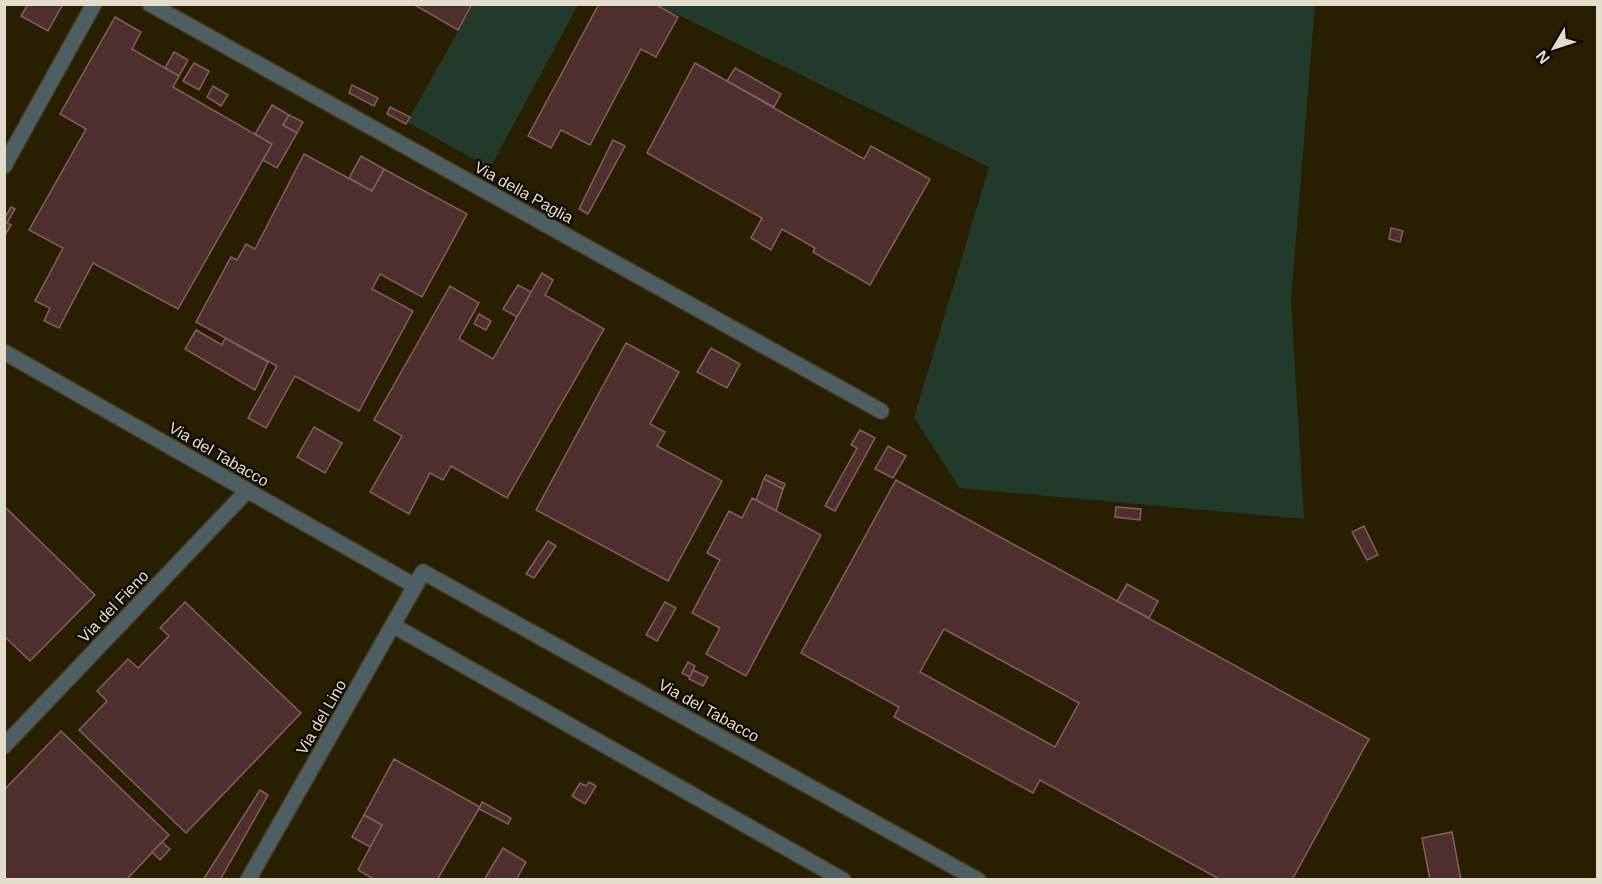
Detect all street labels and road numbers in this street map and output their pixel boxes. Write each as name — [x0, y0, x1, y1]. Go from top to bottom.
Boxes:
street label: Via della Paglia — [472, 158, 576, 227]
street label: Via del Tabacco — [166, 419, 272, 490]
street label: Via del Fieno — [75, 567, 152, 646]
street label: Via del Tabacco — [655, 676, 762, 745]
street label: Via del Lino — [293, 677, 350, 758]

